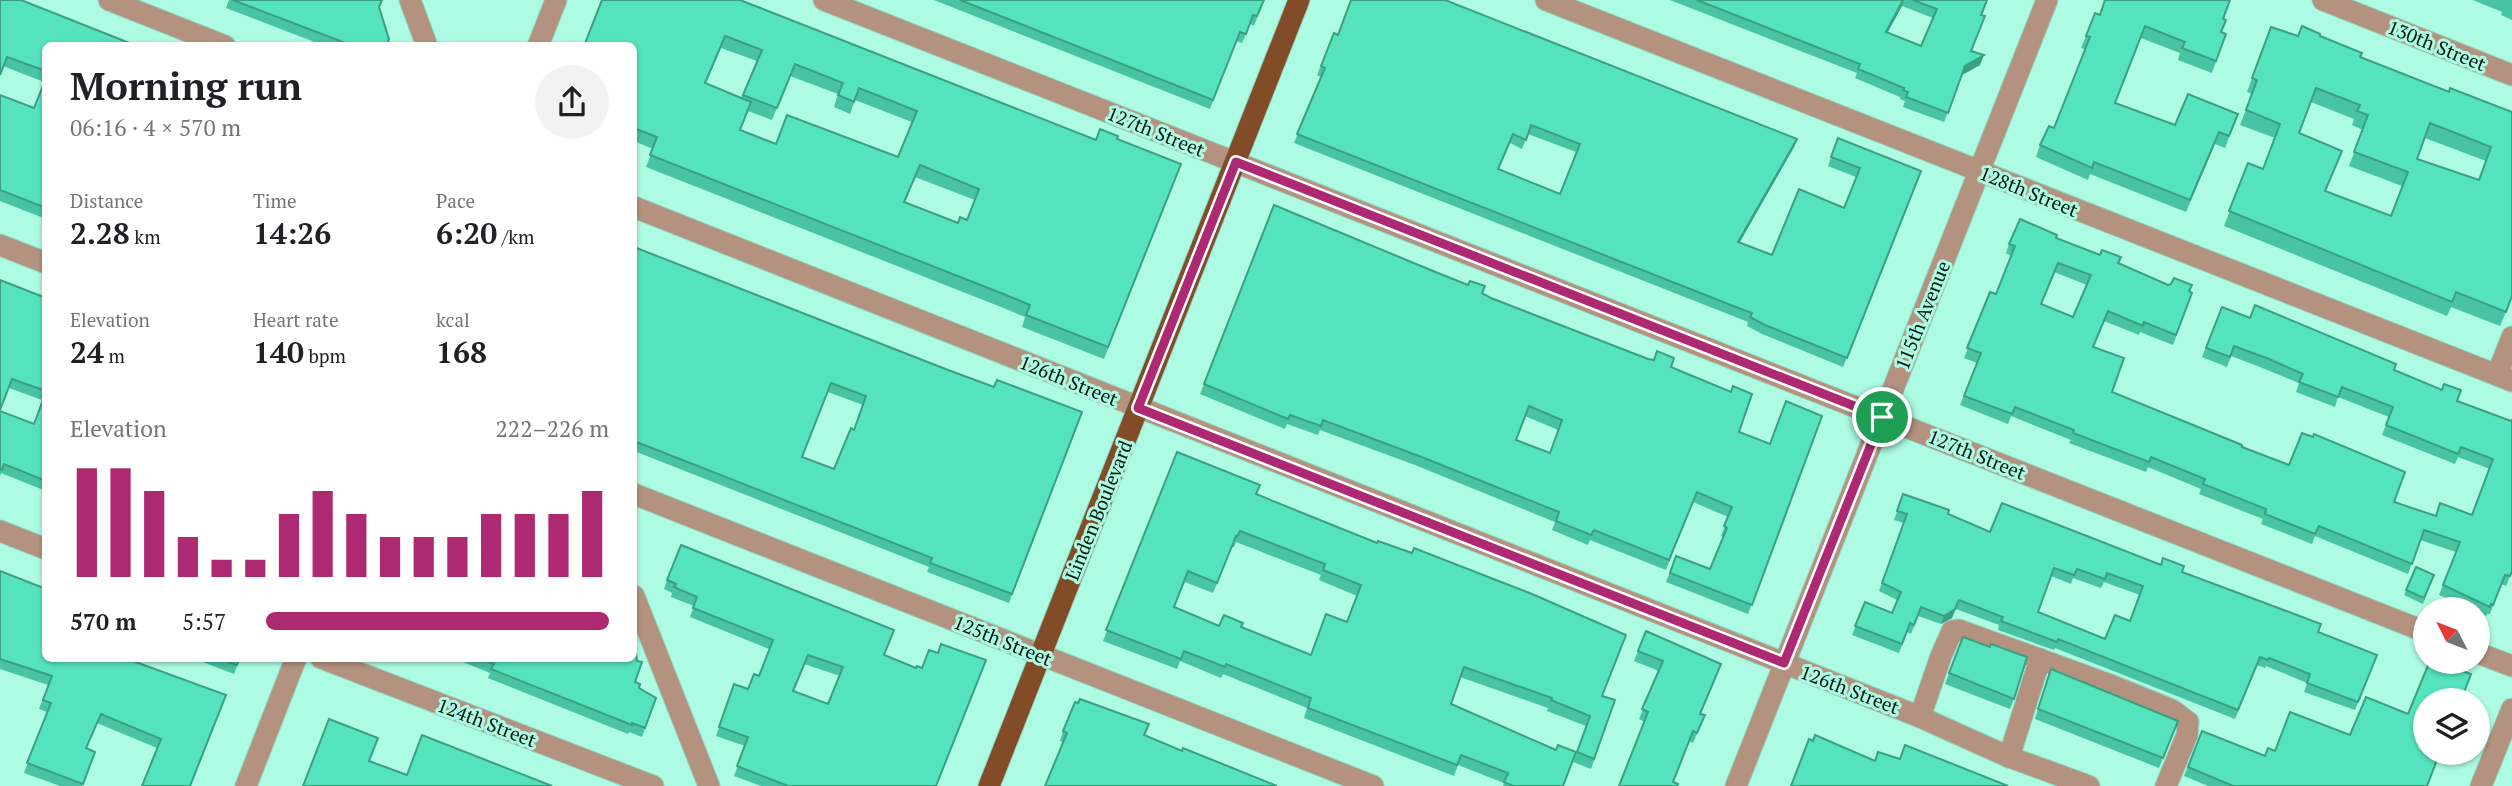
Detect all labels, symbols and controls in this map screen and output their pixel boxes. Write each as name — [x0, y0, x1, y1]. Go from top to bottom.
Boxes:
street label: 130th Street — [2384, 14, 2490, 76]
text: Morning run — [70, 61, 302, 111]
button: share — [535, 65, 609, 139]
street label: 127th Street — [1104, 100, 1208, 162]
text: 06:16 · 4 × 570 m — [70, 112, 241, 143]
street label: 128th Street — [1976, 160, 2082, 222]
text: Distance — [70, 188, 143, 213]
text: Time — [253, 188, 296, 213]
text: Pace — [436, 188, 475, 213]
text: 2.28 — [70, 213, 130, 253]
text: 14:26 — [253, 213, 331, 253]
text: 6:20 — [436, 213, 497, 253]
text: km — [130, 224, 161, 249]
text: /km — [497, 224, 535, 249]
street label: 115th Avenue — [1889, 257, 1955, 373]
text: Elevation — [70, 307, 150, 332]
text: Heart rate — [253, 307, 338, 332]
text: kcal — [436, 307, 470, 332]
text: 24 — [70, 332, 104, 372]
text: 140 — [253, 332, 304, 372]
text: 168 — [436, 332, 487, 372]
text: m — [104, 343, 125, 368]
text: bpm — [304, 343, 346, 368]
street label: 126th Street — [1016, 349, 1122, 411]
pin — [1852, 387, 1912, 447]
icon: arrive — [1863, 398, 1901, 436]
text: Elevation — [70, 413, 167, 444]
text: 222–226 m — [496, 413, 609, 444]
street label: 127th Street — [1925, 423, 2029, 485]
street label: Linden Boulevard — [1059, 436, 1138, 584]
north arrow — [2413, 597, 2490, 674]
map controls — [2413, 597, 2490, 765]
text: 570 m — [70, 606, 136, 637]
text: 5:57 — [182, 606, 226, 637]
street label: 125th Street — [950, 609, 1056, 671]
street label: 126th Street — [1797, 659, 1903, 719]
button: layers — [2413, 688, 2490, 765]
street label: 124th Street — [434, 692, 540, 752]

